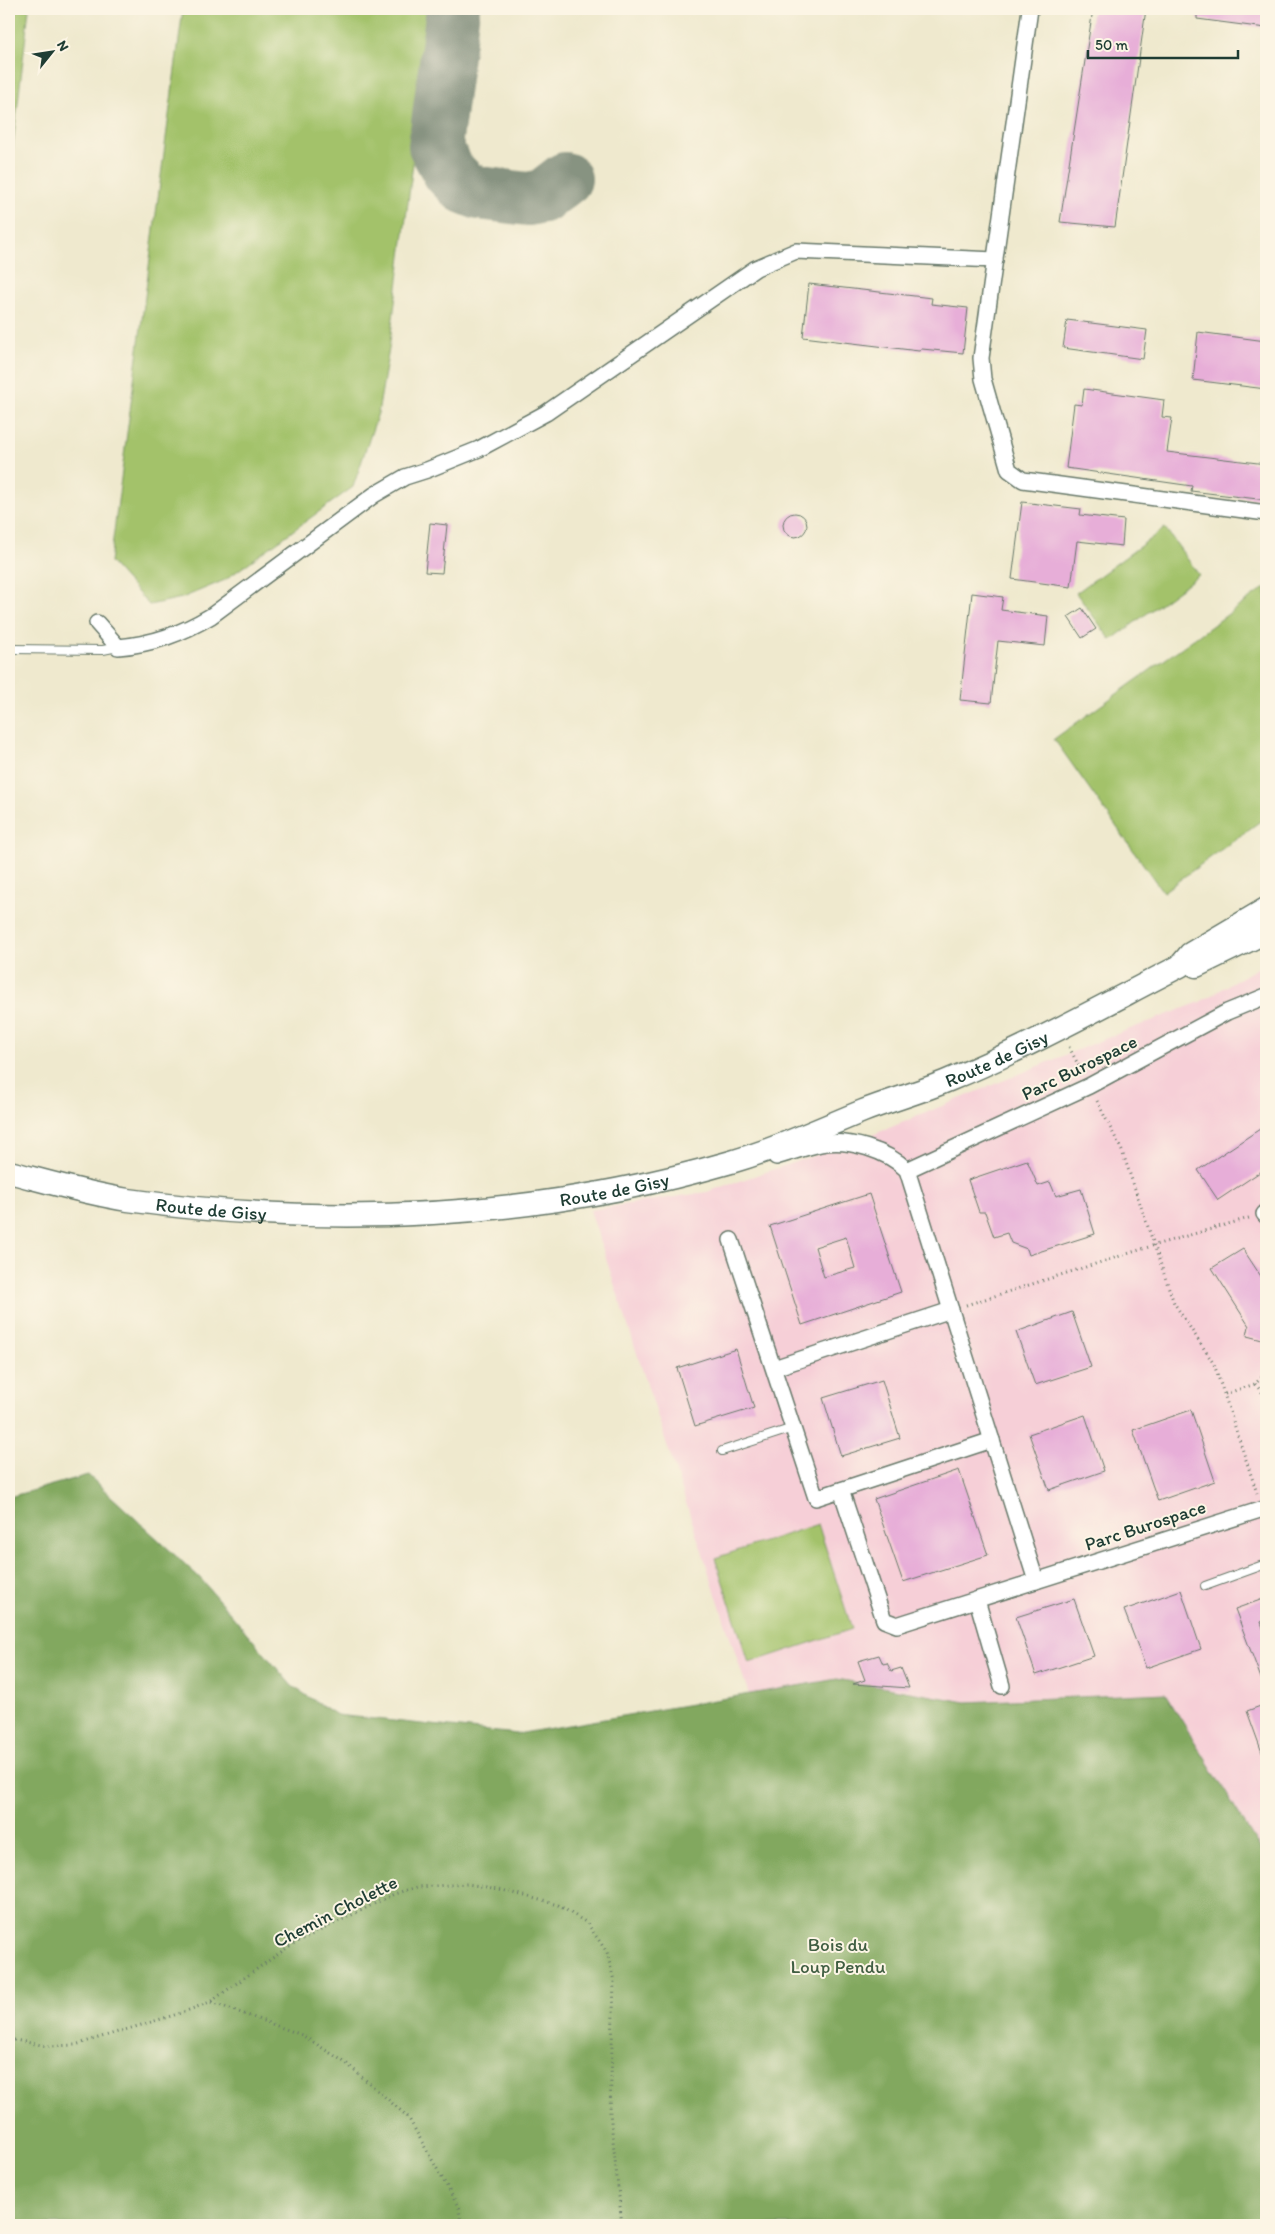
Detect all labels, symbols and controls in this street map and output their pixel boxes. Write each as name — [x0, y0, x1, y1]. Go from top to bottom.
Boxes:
north arrow — [28, 28, 78, 78]
scale bar — [1088, 28, 1238, 60]
text: 50 m — [1095, 36, 1128, 54]
text: N — [53, 37, 73, 54]
street label: Route de Gisy — [942, 1025, 1052, 1092]
street label: Parc Burospace — [1018, 1030, 1141, 1105]
street label: Route de Gisy — [558, 1168, 672, 1211]
street label: Route de Gisy — [154, 1193, 267, 1225]
street label: Parc Burospace — [1082, 1495, 1209, 1556]
street label: Chemin Cholette — [270, 1870, 401, 1953]
park label: Bois du Loup Pendu — [790, 1933, 886, 1978]

